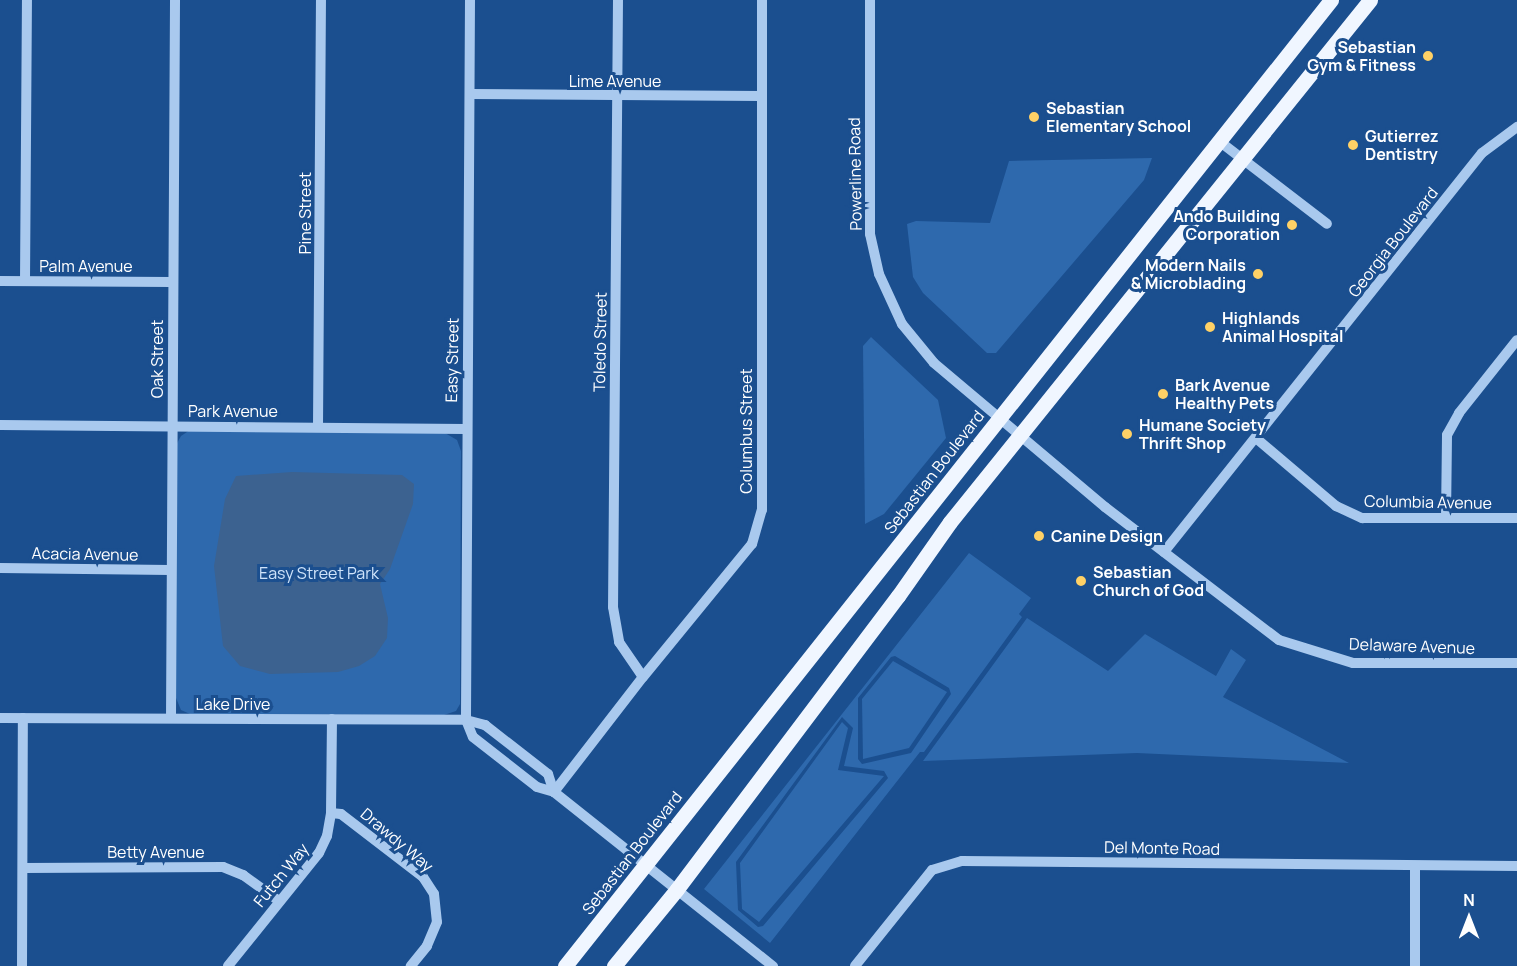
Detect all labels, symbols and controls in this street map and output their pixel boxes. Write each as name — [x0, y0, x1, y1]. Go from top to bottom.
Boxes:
place label: Sebastian Gym & Fitness — [1307, 37, 1416, 75]
marker: Sebastian Gym & Fitness — [1421, 49, 1435, 63]
street label: Lime Avenue — [569, 71, 661, 91]
place label: Sebastian Elementary School — [1046, 98, 1191, 136]
marker: Sebastian Elementary School — [1027, 110, 1041, 124]
street label: Powerline Road — [844, 117, 866, 231]
place label: Gutierrez Dentistry — [1365, 126, 1439, 164]
marker: Gutierrez Dentistry — [1346, 138, 1360, 152]
street label: Pine Street — [295, 172, 315, 254]
street label: Georgia Boulevard — [1344, 183, 1442, 301]
place label: Ando Building Corporation — [1173, 206, 1280, 244]
marker: Ando Building Corporation — [1285, 218, 1299, 232]
place label: Modern Nails & Microblading — [1131, 255, 1246, 293]
street label: Palm Avenue — [39, 256, 133, 276]
marker: Modern Nails & Microblading — [1251, 267, 1265, 281]
street label: Toledo Street — [590, 292, 610, 392]
place label: Highlands Animal Hospital — [1222, 308, 1343, 346]
street label: Easy Street — [442, 317, 462, 403]
street label: Oak Street — [147, 320, 167, 398]
marker: Highlands Animal Hospital — [1203, 320, 1217, 334]
street label: Columbus Street — [736, 368, 756, 494]
place label: Bark Avenue Healthy Pets — [1175, 375, 1274, 413]
marker: Bark Avenue Healthy Pets — [1156, 387, 1170, 401]
street label: Park Avenue — [188, 401, 278, 421]
street label: Sebastian Boulevard — [880, 407, 988, 537]
place label: Humane Society Thrift Shop — [1139, 415, 1266, 453]
marker: Humane Society Thrift Shop — [1120, 427, 1134, 441]
street label: Columbia Avenue — [1364, 491, 1492, 513]
place label: Canine Design — [1051, 526, 1163, 546]
marker: Canine Design — [1032, 529, 1046, 543]
street label: Acacia Avenue — [31, 543, 139, 565]
place label: Sebastian Church of God — [1093, 562, 1204, 600]
park label: Easy Street Park — [259, 563, 379, 583]
marker: Sebastian Church of God — [1074, 574, 1088, 588]
street label: Delaware Avenue — [1349, 634, 1475, 658]
street label: Lake Drive — [196, 694, 270, 714]
street label: Sebastian Boulevard — [578, 788, 686, 918]
street label: Drawdy Way — [357, 804, 437, 876]
street label: Del Monte Road — [1104, 837, 1220, 859]
street label: Futch Way — [250, 839, 312, 911]
street label: Betty Avenue — [107, 842, 205, 862]
north arrow — [1439, 888, 1499, 948]
text: N — [1463, 889, 1475, 911]

